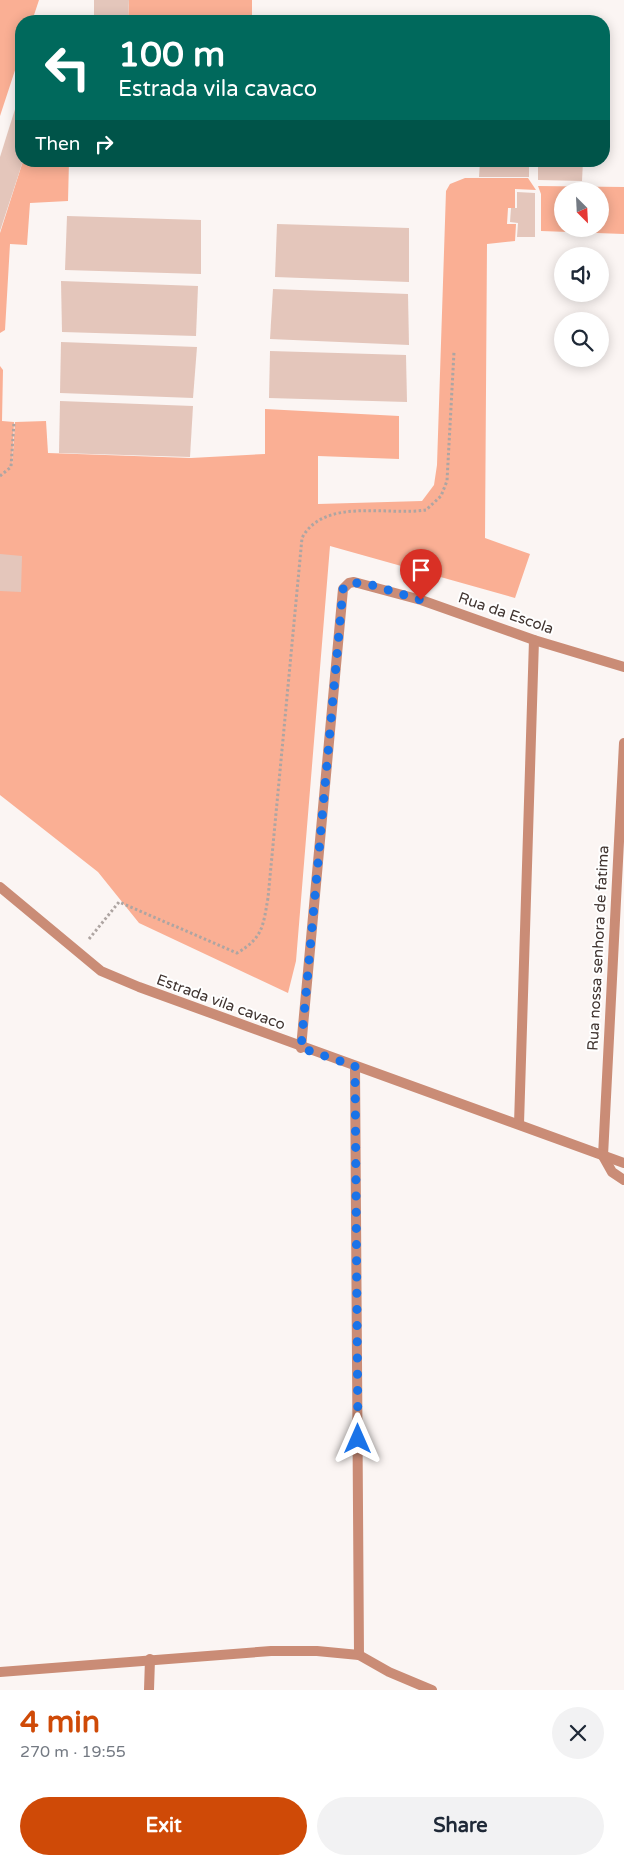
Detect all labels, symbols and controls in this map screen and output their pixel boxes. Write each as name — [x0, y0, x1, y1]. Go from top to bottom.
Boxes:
text: 100 m — [118, 34, 225, 76]
icon: left — [35, 35, 100, 100]
text: Estrada vila cavaco — [118, 76, 317, 102]
icon: right — [90, 130, 118, 158]
text: Then — [35, 133, 80, 155]
north arrow — [554, 182, 609, 238]
map controls — [554, 182, 609, 367]
button: sound — [554, 247, 609, 302]
button: search — [554, 312, 609, 367]
pin — [400, 549, 442, 600]
icon: arrive — [407, 556, 435, 584]
street label: Rua da Escola — [456, 588, 556, 638]
street label: Rua nossa senhora de fatima — [584, 845, 612, 1051]
street label: Estrada vila cavaco — [154, 970, 288, 1034]
position arrow — [331, 1412, 383, 1464]
text: 4 min — [20, 1704, 100, 1741]
button: close — [552, 1707, 604, 1759]
text: 270 m · 19:55 — [20, 1742, 126, 1762]
button: Exit — [20, 1797, 307, 1855]
button: Share — [317, 1797, 604, 1855]

